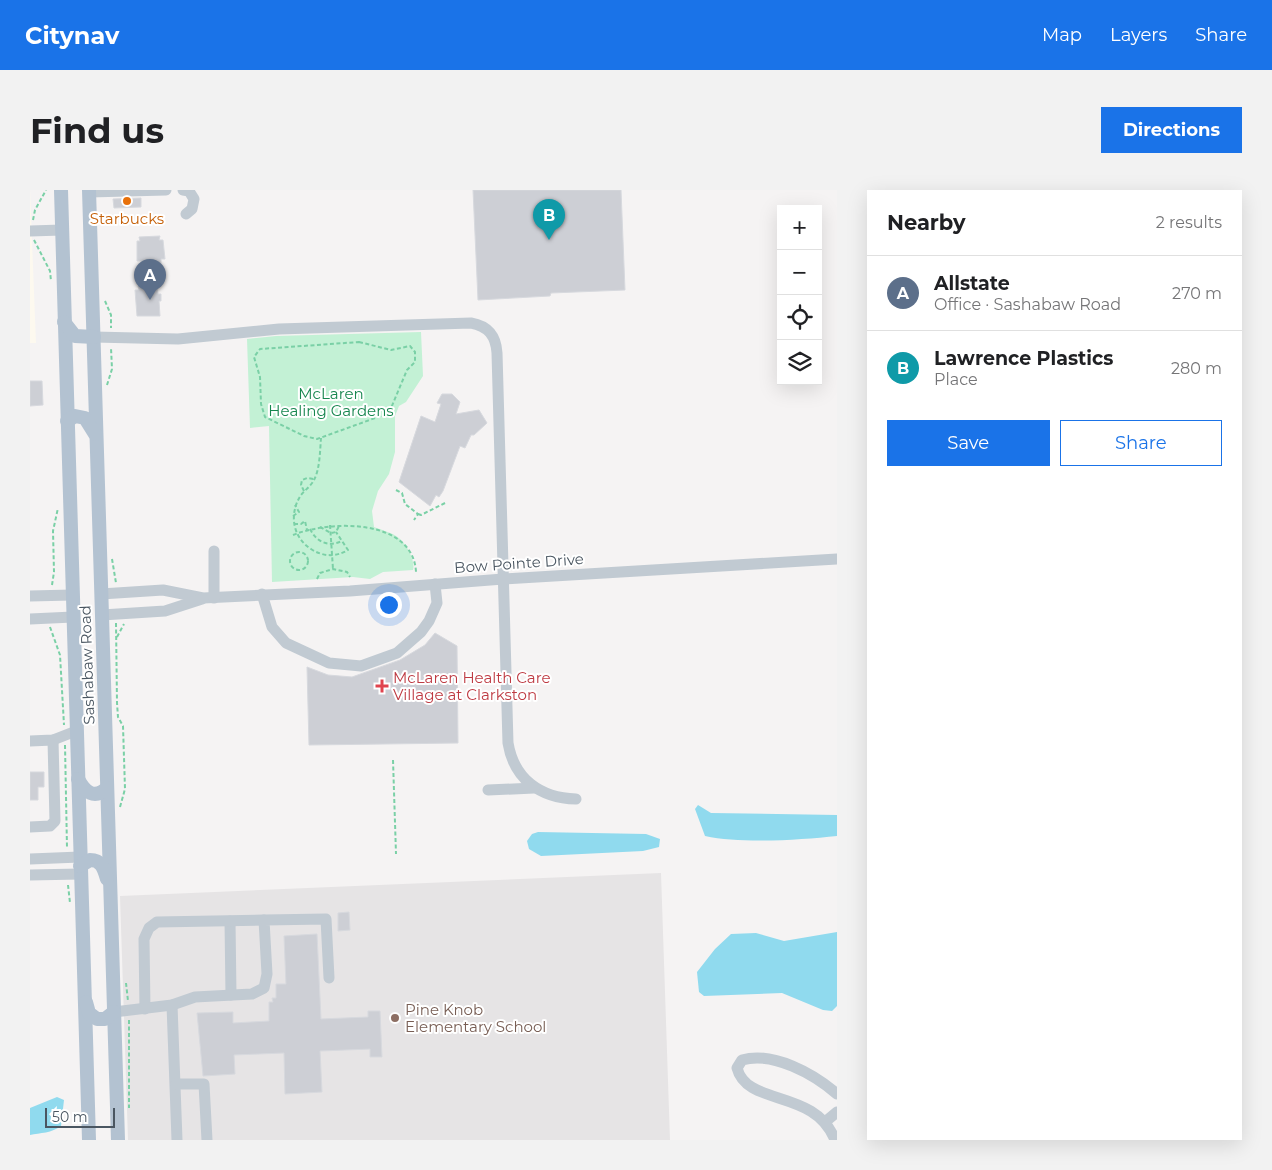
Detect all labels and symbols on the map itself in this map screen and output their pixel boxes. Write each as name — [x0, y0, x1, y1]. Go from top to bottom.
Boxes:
marker: Starbucks — [121, 195, 133, 207]
pin: B — [533, 199, 565, 240]
place label: Starbucks — [90, 209, 164, 228]
pin: A — [134, 259, 166, 300]
park label: McLaren Healing Gardens — [268, 384, 394, 420]
street label: Bow Pointe Drive — [454, 549, 584, 577]
your location — [376, 592, 402, 618]
street label: Sashabaw Road — [75, 605, 99, 725]
place label: McLaren Health Care Village at Clarkston — [393, 668, 551, 704]
marker: McLaren Health Care Village at Clarkston — [375, 679, 389, 693]
place label: Pine Knob Elementary School — [405, 1000, 546, 1036]
marker: Pine Knob Elementary School — [389, 1012, 401, 1024]
scale bar — [45, 1105, 115, 1128]

